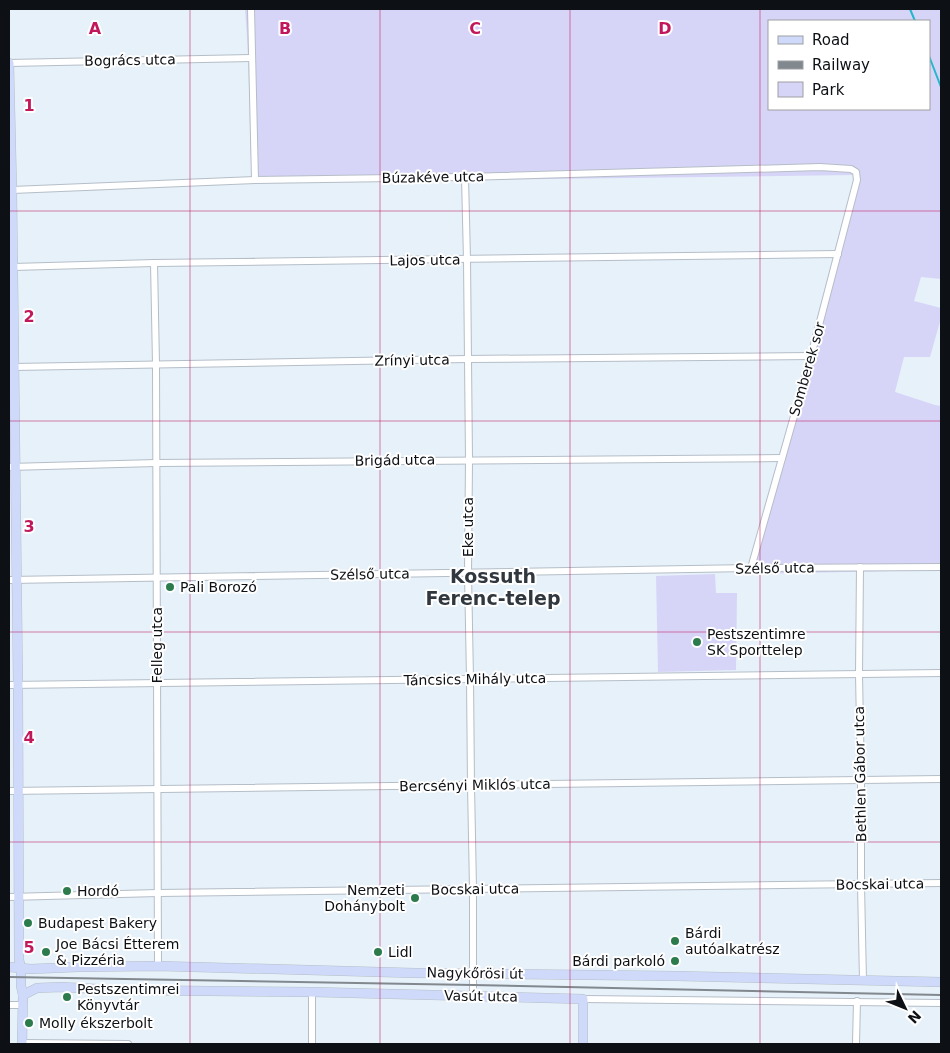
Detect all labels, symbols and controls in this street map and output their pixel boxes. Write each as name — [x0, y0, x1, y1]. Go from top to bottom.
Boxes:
text: A — [89, 19, 102, 38]
text: B — [279, 19, 291, 38]
text: C — [469, 19, 481, 38]
text: D — [658, 19, 672, 38]
legend — [768, 20, 930, 110]
text: Road — [812, 31, 850, 49]
street label: Bogrács utca — [84, 51, 176, 69]
text: Railway — [812, 56, 870, 74]
text: Park — [812, 81, 845, 99]
text: 1 — [23, 96, 35, 115]
street label: Búzakéve utca — [382, 168, 484, 186]
street label: Lajos utca — [389, 251, 461, 269]
text: 2 — [23, 307, 35, 326]
street label: Somberek sor — [786, 320, 828, 418]
street label: Zrínyi utca — [374, 351, 450, 369]
street label: Brigád utca — [355, 451, 435, 469]
street label: Eke utca — [460, 497, 476, 557]
text: 3 — [23, 517, 35, 536]
street label: Szélső utca — [735, 559, 815, 577]
street label: Szélső utca — [330, 565, 410, 583]
district label: Kossuth Ferenc-telep — [426, 565, 561, 609]
place label: Pali Borozó — [180, 579, 257, 595]
marker: Pali Borozó — [164, 581, 176, 593]
street label: Felleg utca — [149, 607, 165, 683]
place label: Pestszentimre SK Sporttelep — [707, 626, 806, 658]
marker: Pestszentimre SK Sporttelep — [691, 636, 703, 648]
street label: Táncsics Mihály utca — [403, 670, 546, 688]
street label: Bethlen Gábor utca — [851, 706, 869, 842]
text: 4 — [23, 728, 35, 747]
street label: Bercsényi Miklós utca — [399, 776, 551, 794]
street label: Bocskai utca — [836, 875, 924, 893]
street label: Bocskai utca — [431, 880, 519, 898]
place label: Nemzeti Dohánybolt — [324, 882, 406, 914]
place label: Hordó — [77, 883, 119, 899]
marker: Hordó — [61, 885, 73, 897]
marker: Nemzeti Dohánybolt — [409, 892, 421, 904]
place label: Budapest Bakery — [38, 915, 157, 931]
marker: Budapest Bakery — [22, 917, 34, 929]
place label: Bárdi autóalkatrész — [685, 925, 780, 957]
marker: Bárdi autóalkatrész — [669, 935, 681, 947]
place label: Joe Bácsi Étterem & Pizzéria — [55, 936, 179, 968]
text: 5 — [23, 938, 35, 957]
place label: Lidl — [388, 944, 412, 960]
marker: Joe Bácsi Étterem & Pizzéria — [40, 946, 52, 958]
marker: Lidl — [372, 946, 384, 958]
place label: Bárdi parkoló — [572, 953, 665, 969]
marker: Bárdi parkoló — [669, 955, 681, 967]
street label: Nagykőrösi út — [426, 964, 524, 982]
place label: Pestszentimrei Könyvtár — [77, 981, 179, 1013]
north arrow — [880, 983, 930, 1033]
street label: Vasút utca — [444, 987, 518, 1005]
marker: Pestszentimrei Könyvtár — [61, 991, 73, 1003]
text: N — [905, 1007, 924, 1027]
place label: Molly ékszerbolt — [39, 1015, 153, 1031]
marker: Molly ékszerbolt — [23, 1017, 35, 1029]

